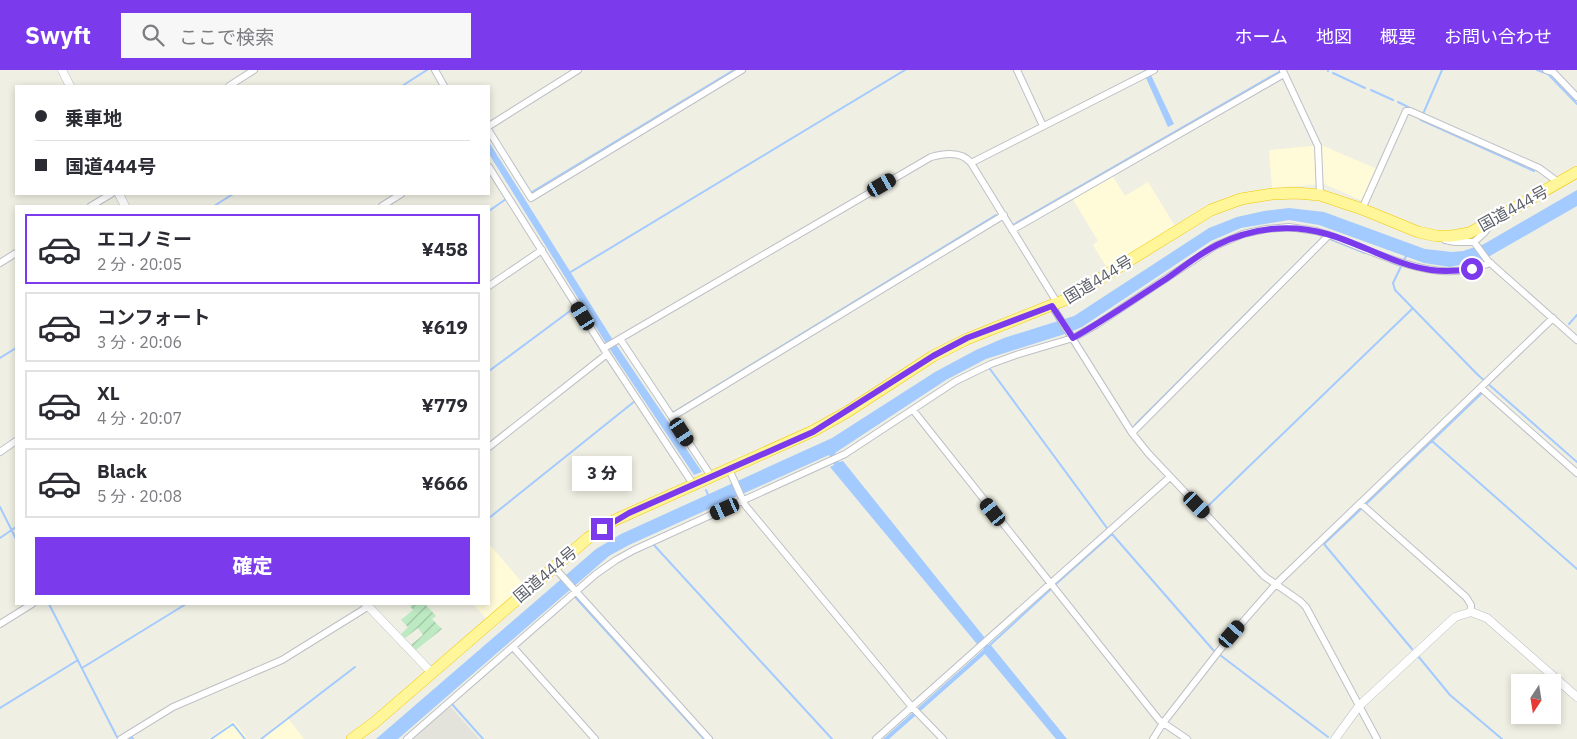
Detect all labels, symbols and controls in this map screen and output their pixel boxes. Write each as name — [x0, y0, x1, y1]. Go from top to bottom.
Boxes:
search box — [121, 13, 471, 58]
text: Swyft — [25, 19, 91, 51]
icon: search — [139, 21, 167, 49]
text: ここで検索 — [179, 25, 274, 49]
text: ホーム — [1235, 25, 1288, 48]
text: 地図 — [1316, 25, 1352, 48]
text: 概要 — [1380, 25, 1416, 48]
text: お問い合わせ — [1444, 25, 1552, 48]
text: 乗車地 — [65, 106, 122, 130]
text: 国道444号 — [65, 154, 156, 178]
car — [865, 171, 898, 199]
street label: 国道444号 — [1475, 181, 1551, 235]
icon: car — [37, 227, 82, 272]
text: エコノミー — [97, 227, 192, 251]
text: ¥458 — [421, 237, 468, 261]
street label: 国道444号 — [1060, 251, 1136, 307]
text: 2 分 · 20:05 — [97, 254, 182, 274]
route start — [1461, 258, 1483, 280]
car — [568, 299, 597, 333]
icon: car — [37, 305, 82, 350]
text: コンフォート — [97, 305, 210, 329]
text: ¥619 — [421, 315, 468, 339]
text: 3 分 · 20:06 — [97, 332, 182, 352]
text: XL — [97, 381, 120, 405]
icon: car — [37, 383, 82, 428]
text: ¥779 — [421, 393, 468, 417]
text: 4 分 · 20:07 — [97, 408, 182, 428]
car — [667, 415, 696, 449]
callout: 3 分 — [572, 456, 632, 492]
text: Black — [97, 459, 147, 483]
icon: car — [37, 461, 82, 506]
text: 3 分 — [587, 463, 617, 483]
text: ¥666 — [421, 471, 468, 495]
text: 5 分 · 20:08 — [97, 486, 182, 506]
car — [1181, 489, 1212, 521]
car — [708, 496, 741, 522]
car — [977, 496, 1008, 528]
route end — [591, 518, 613, 540]
button: 確定 — [35, 537, 470, 595]
street label: 国道444号 — [509, 542, 581, 606]
car — [1216, 618, 1247, 650]
north arrow — [1511, 674, 1561, 724]
map controls — [1511, 674, 1561, 724]

